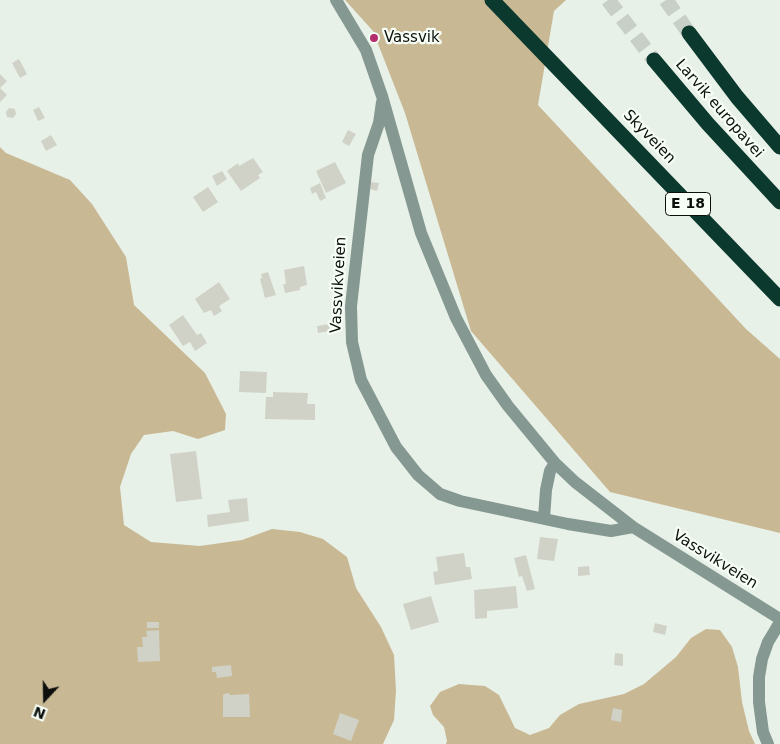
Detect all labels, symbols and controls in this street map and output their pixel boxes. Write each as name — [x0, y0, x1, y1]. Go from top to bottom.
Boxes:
place label: Vassvik — [384, 29, 440, 47]
marker: Vassvik — [368, 32, 380, 44]
street label: Larvik europavei — [671, 56, 767, 162]
street label: Skyveien — [619, 106, 679, 168]
road number: E 18 — [666, 192, 710, 215]
street label: Vassvikveien — [327, 236, 351, 334]
street label: Vassvikveien — [669, 527, 761, 593]
north arrow — [20, 674, 70, 724]
text: N — [31, 703, 48, 723]

